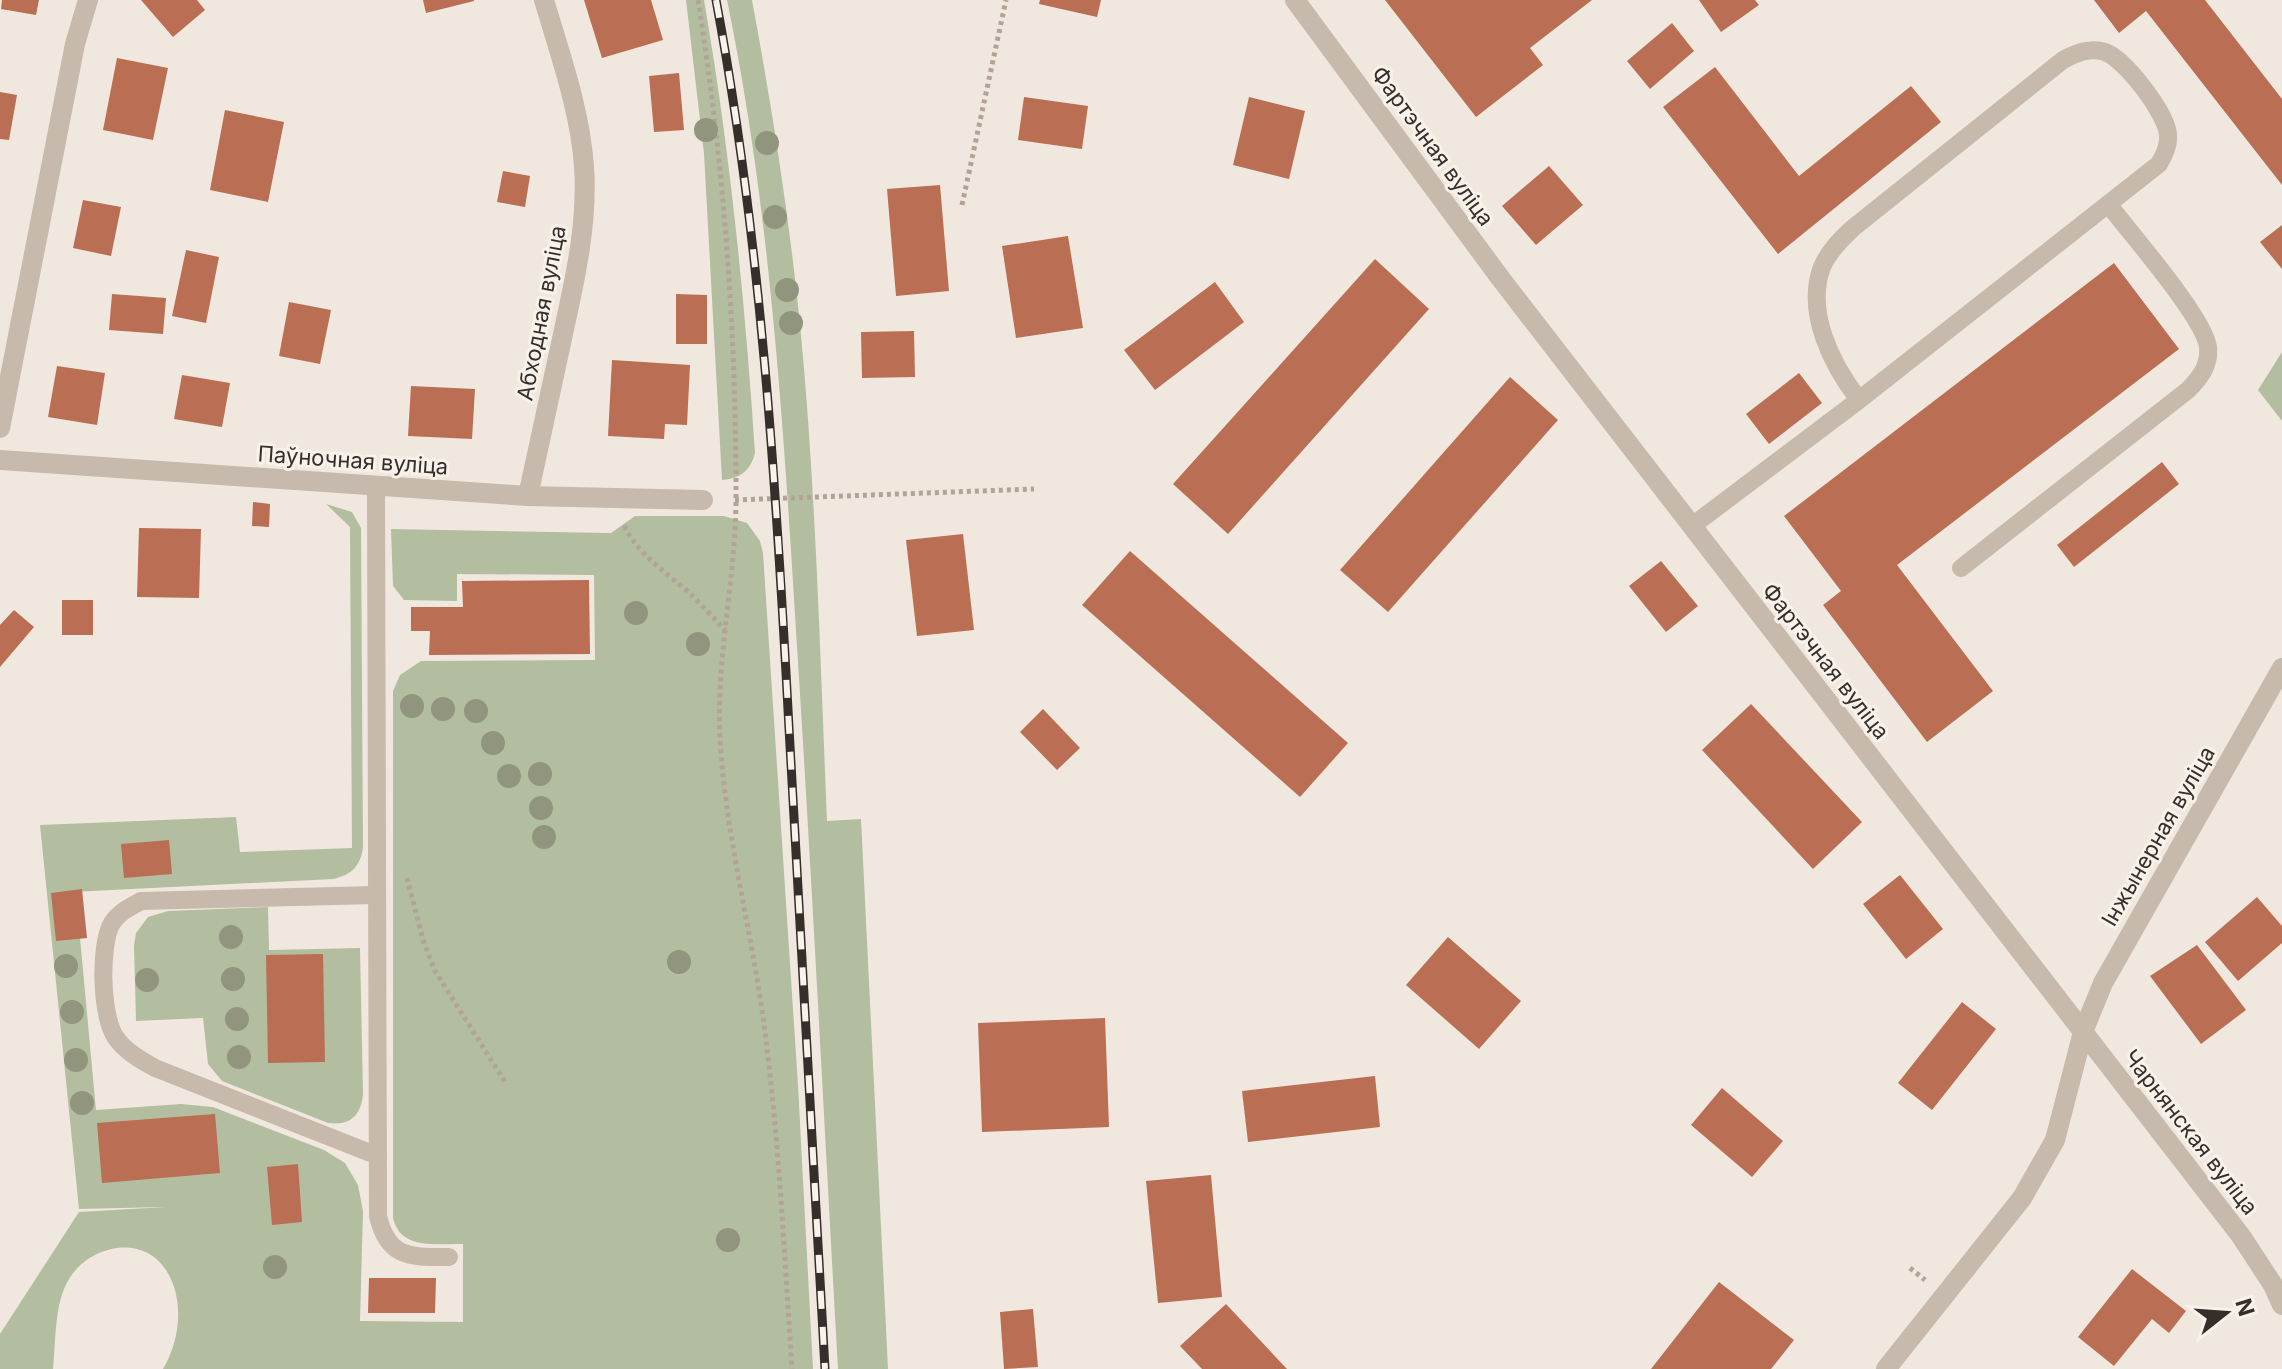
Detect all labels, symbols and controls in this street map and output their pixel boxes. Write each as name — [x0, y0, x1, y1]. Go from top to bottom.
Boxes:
street label: Фартэчная вуліца — [1366, 61, 1500, 231]
street label: Абходная вуліца — [511, 223, 571, 403]
street label: Паўночная вуліца — [257, 440, 449, 480]
street label: Фартэчная вуліца — [1757, 578, 1895, 744]
street label: Інжынерная вуліца — [2096, 741, 2220, 931]
street label: Чарнянская вуліца — [2119, 1044, 2263, 1220]
north arrow — [2186, 1273, 2266, 1353]
text: N — [2230, 1295, 2260, 1319]

